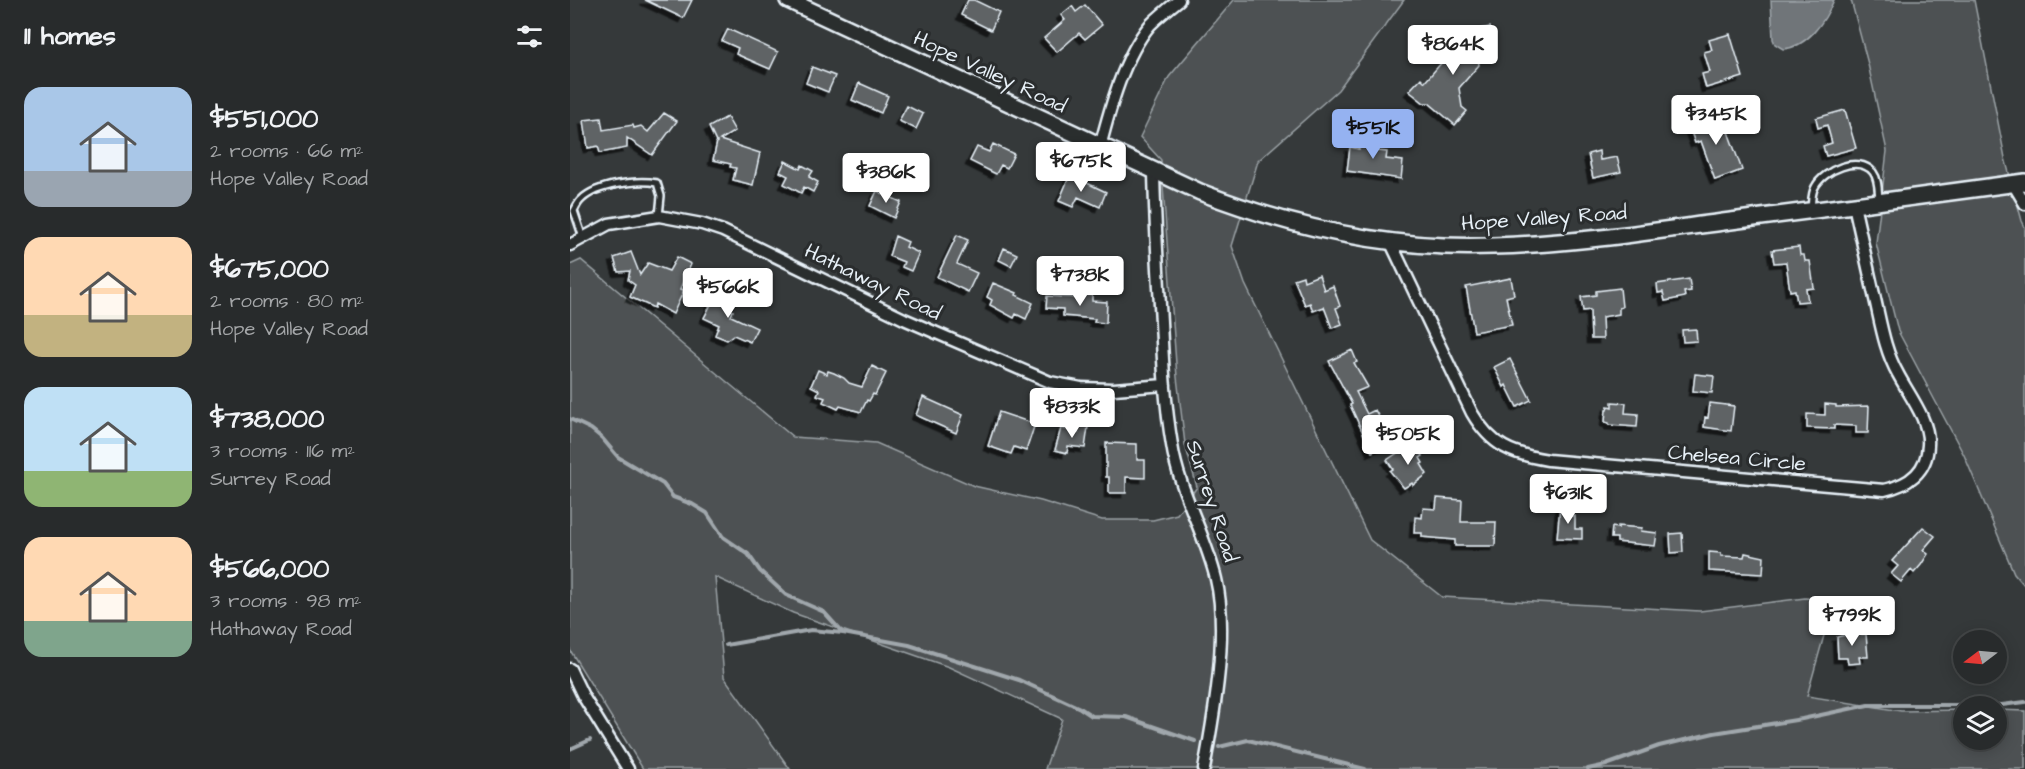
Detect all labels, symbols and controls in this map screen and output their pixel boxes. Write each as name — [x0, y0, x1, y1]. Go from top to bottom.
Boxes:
text: 11 homes — [24, 18, 116, 54]
icon: filters — [513, 20, 546, 53]
street label: Hope Valley Road — [908, 24, 1072, 122]
pin: $864K — [1411, 25, 1495, 76]
text: $864K — [1422, 30, 1484, 58]
pin: $345K — [1674, 95, 1758, 146]
text: $345K — [1685, 100, 1747, 128]
text: $551,000 — [210, 101, 318, 137]
pin: $551K — [1331, 109, 1415, 160]
icon: home — [72, 111, 144, 183]
text: $551K — [1346, 114, 1400, 142]
text: 2 rooms · 66 m² — [210, 137, 364, 165]
pin: $675K — [1039, 142, 1123, 193]
text: $675K — [1050, 147, 1112, 175]
pin: $386K — [844, 153, 928, 204]
text: $386K — [857, 158, 915, 186]
text: Hope Valley Road — [210, 165, 368, 193]
street label: Hope Valley Road — [1460, 198, 1628, 240]
street label: Hathaway Road — [799, 236, 946, 330]
text: $675,000 — [210, 251, 329, 287]
pin: $738K — [1038, 256, 1122, 307]
icon: home — [72, 261, 144, 333]
text: $738K — [1051, 261, 1109, 289]
pin: $566K — [686, 268, 770, 319]
text: $566K — [697, 273, 759, 301]
text: 2 rooms · 80 m² — [210, 287, 364, 315]
text: Hope Valley Road — [210, 315, 368, 343]
pin: $833K — [1030, 388, 1114, 439]
text: $833K — [1044, 393, 1100, 421]
text: $738,000 — [210, 401, 324, 437]
icon: home — [72, 411, 144, 483]
pin: $505K — [1366, 415, 1450, 466]
text: $505K — [1376, 420, 1440, 448]
street label: Surrey Road — [1177, 436, 1245, 567]
text: 3 rooms · 116 m² — [210, 437, 355, 465]
street label: Chelsea Circle — [1667, 438, 1807, 478]
text: Surrey Road — [210, 465, 331, 493]
pin: $631K — [1526, 474, 1610, 525]
text: $631K — [1544, 479, 1592, 507]
text: $566,000 — [210, 551, 329, 587]
icon: home — [72, 561, 144, 633]
text: 3 rooms · 98 m² — [210, 587, 362, 615]
pin: $799K — [1810, 596, 1894, 647]
text: $799K — [1823, 601, 1881, 629]
text: Hathaway Road — [210, 615, 352, 643]
north arrow — [1953, 630, 2007, 684]
map controls — [1953, 630, 2007, 750]
button: layers — [1953, 696, 2007, 750]

